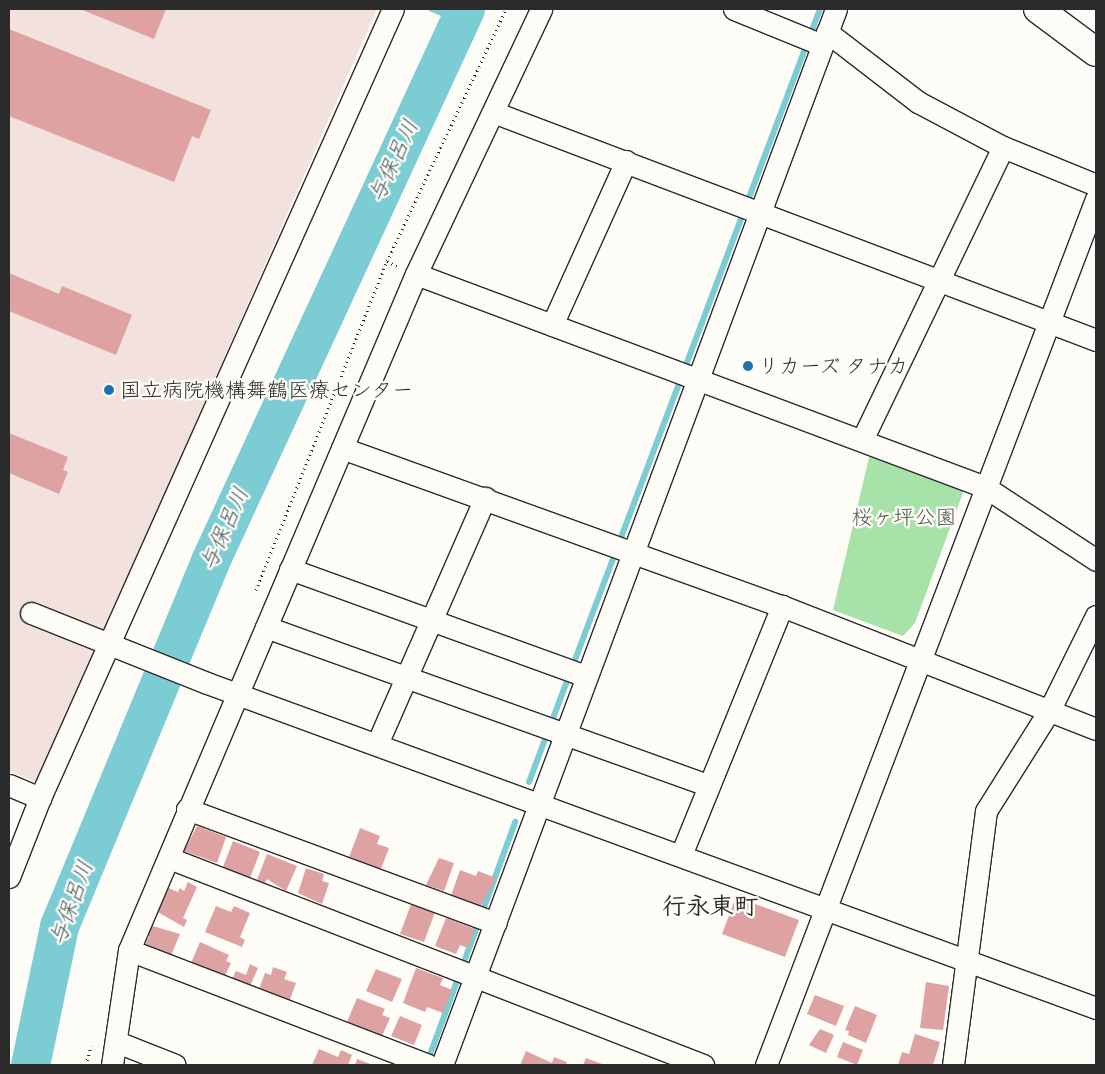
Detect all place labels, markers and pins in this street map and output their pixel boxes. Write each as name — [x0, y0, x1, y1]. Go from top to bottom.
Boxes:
place label: リカーズ タナカ — [758, 353, 910, 379]
marker: リカーズ タナカ — [742, 360, 754, 372]
place label: 国立病院機構舞鶴医療センター — [120, 377, 414, 403]
marker: 国立病院機構舞鶴医療センター — [102, 383, 116, 397]

